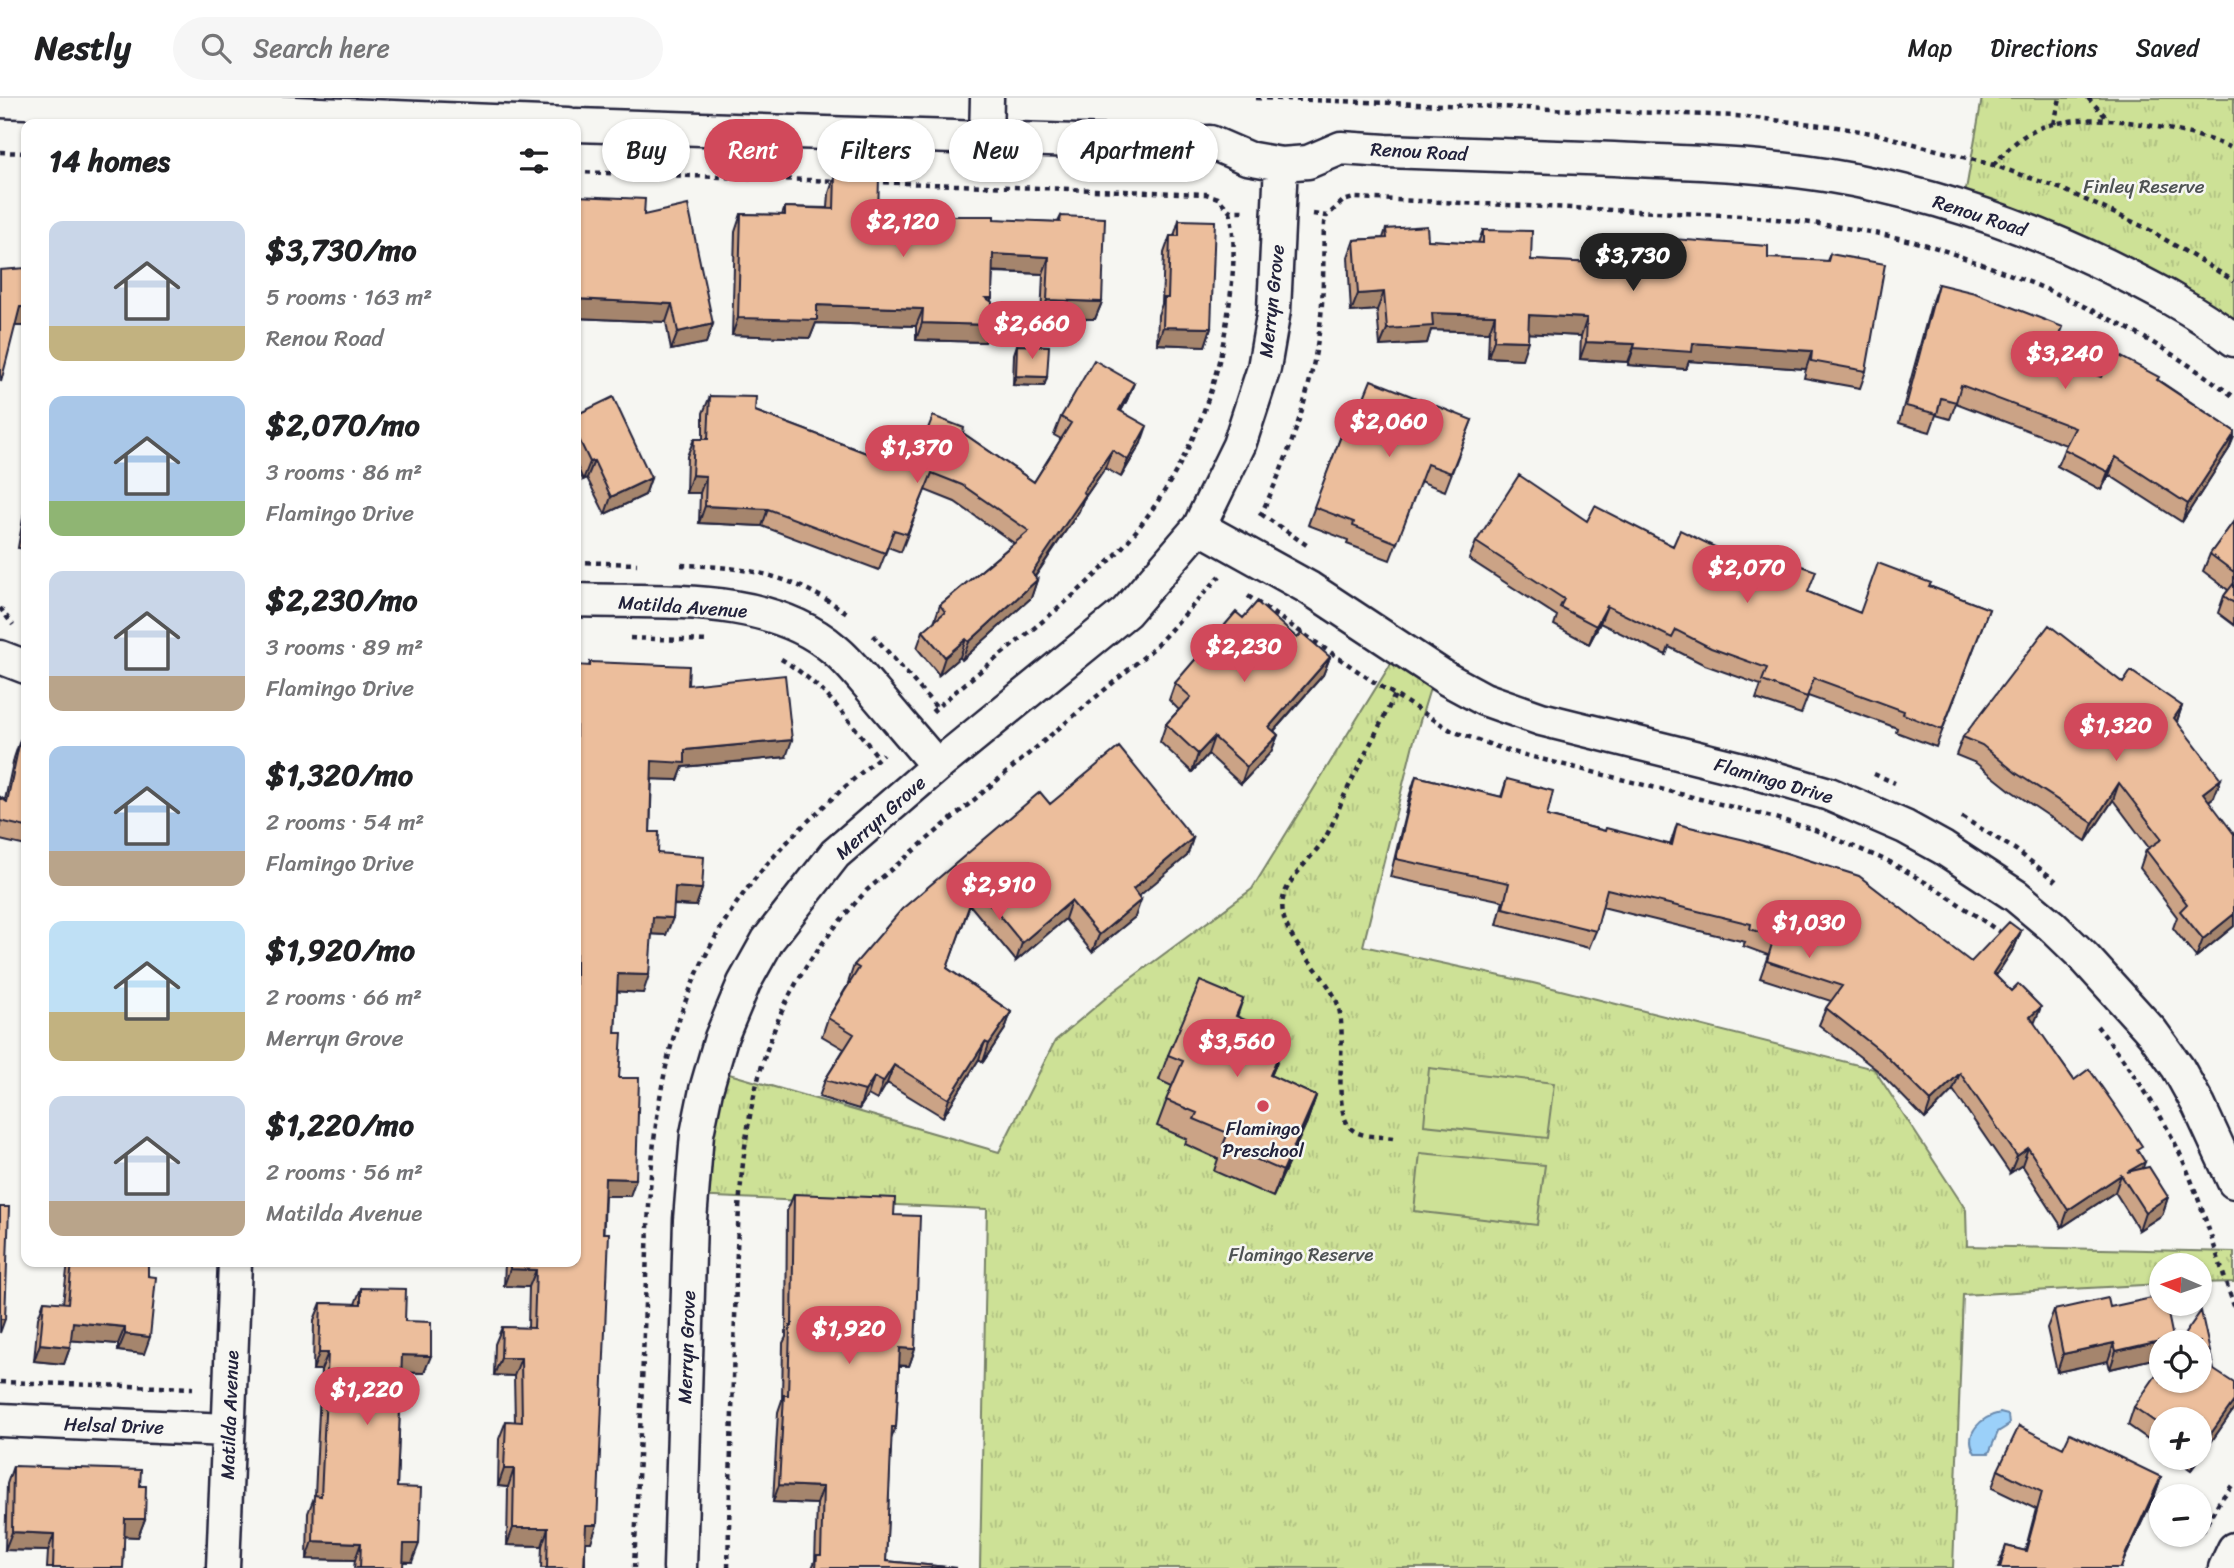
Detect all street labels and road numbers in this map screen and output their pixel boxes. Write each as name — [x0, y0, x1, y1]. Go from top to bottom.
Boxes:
street label: Renou Road — [1370, 132, 1470, 171]
street label: Renou Road — [1929, 185, 2033, 247]
street label: Merryn Grove — [1249, 243, 1294, 359]
street label: Matilda Avenue — [617, 586, 749, 627]
street label: Flamingo Drive — [1710, 748, 1837, 813]
street label: Merryn Grove — [827, 767, 934, 868]
street label: Merryn Grove — [668, 1289, 705, 1404]
street label: Matilda Avenue — [211, 1350, 248, 1480]
street label: Helsal Drive — [63, 1407, 165, 1444]

